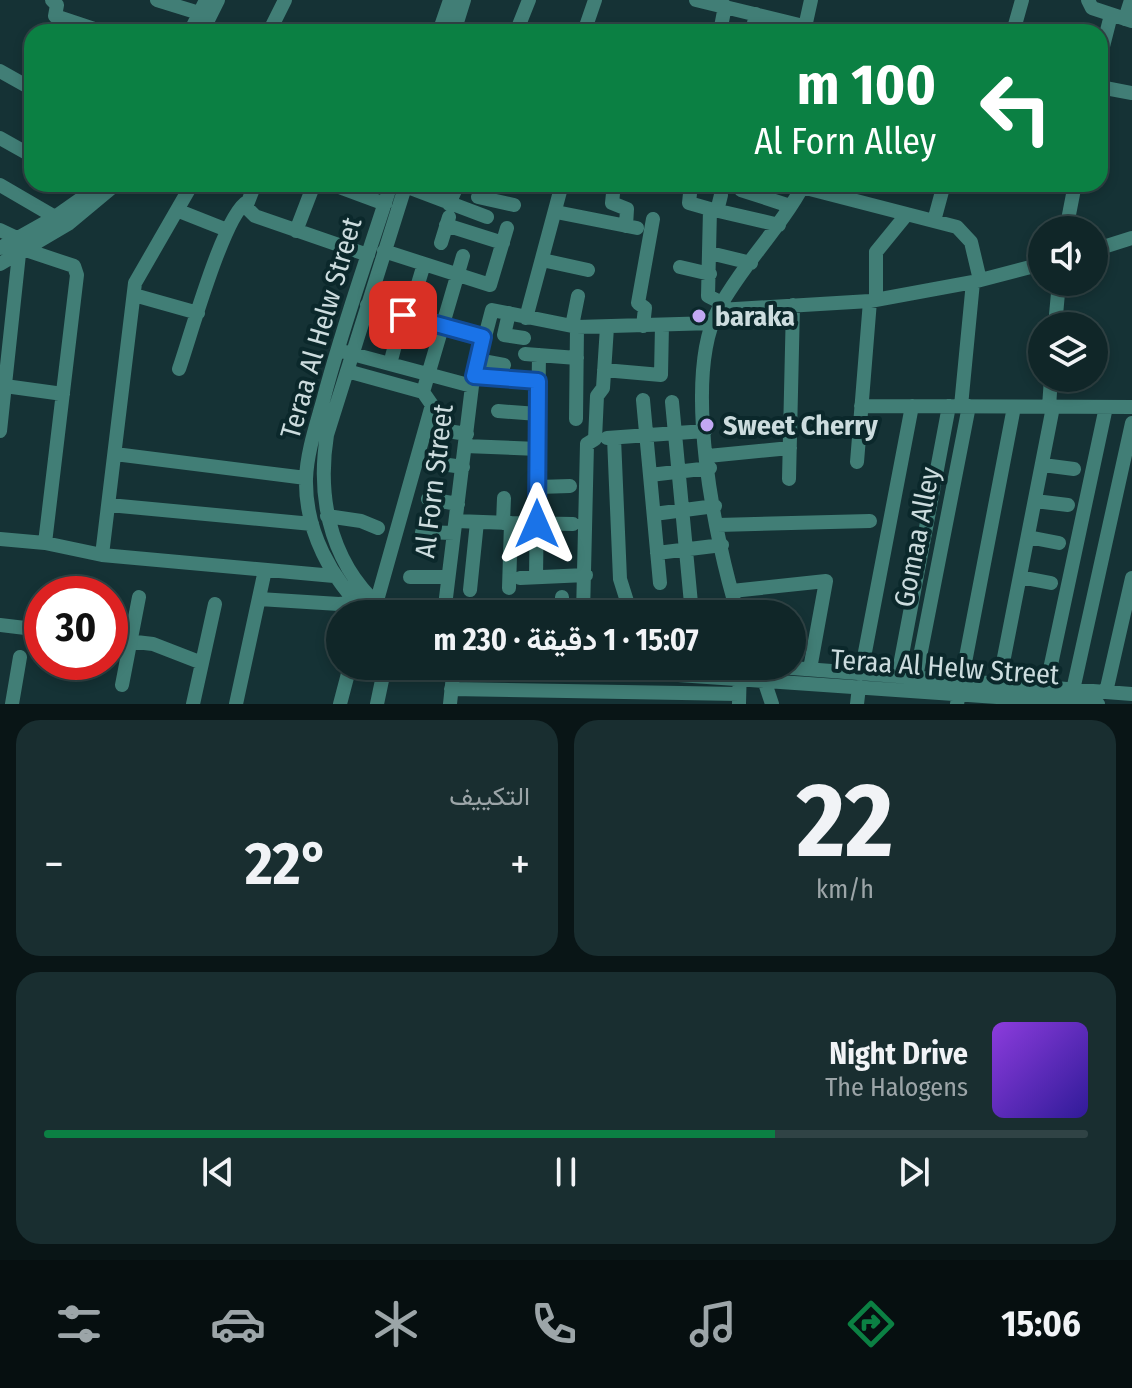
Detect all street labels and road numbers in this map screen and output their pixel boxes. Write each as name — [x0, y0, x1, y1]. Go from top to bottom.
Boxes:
street label: Teraa Al Helw Street — [274, 213, 369, 442]
street label: Al Forn Street — [408, 401, 460, 560]
street label: Gomaa Alley — [887, 464, 947, 610]
street label: Teraa Al Helw Street — [830, 643, 1061, 691]

